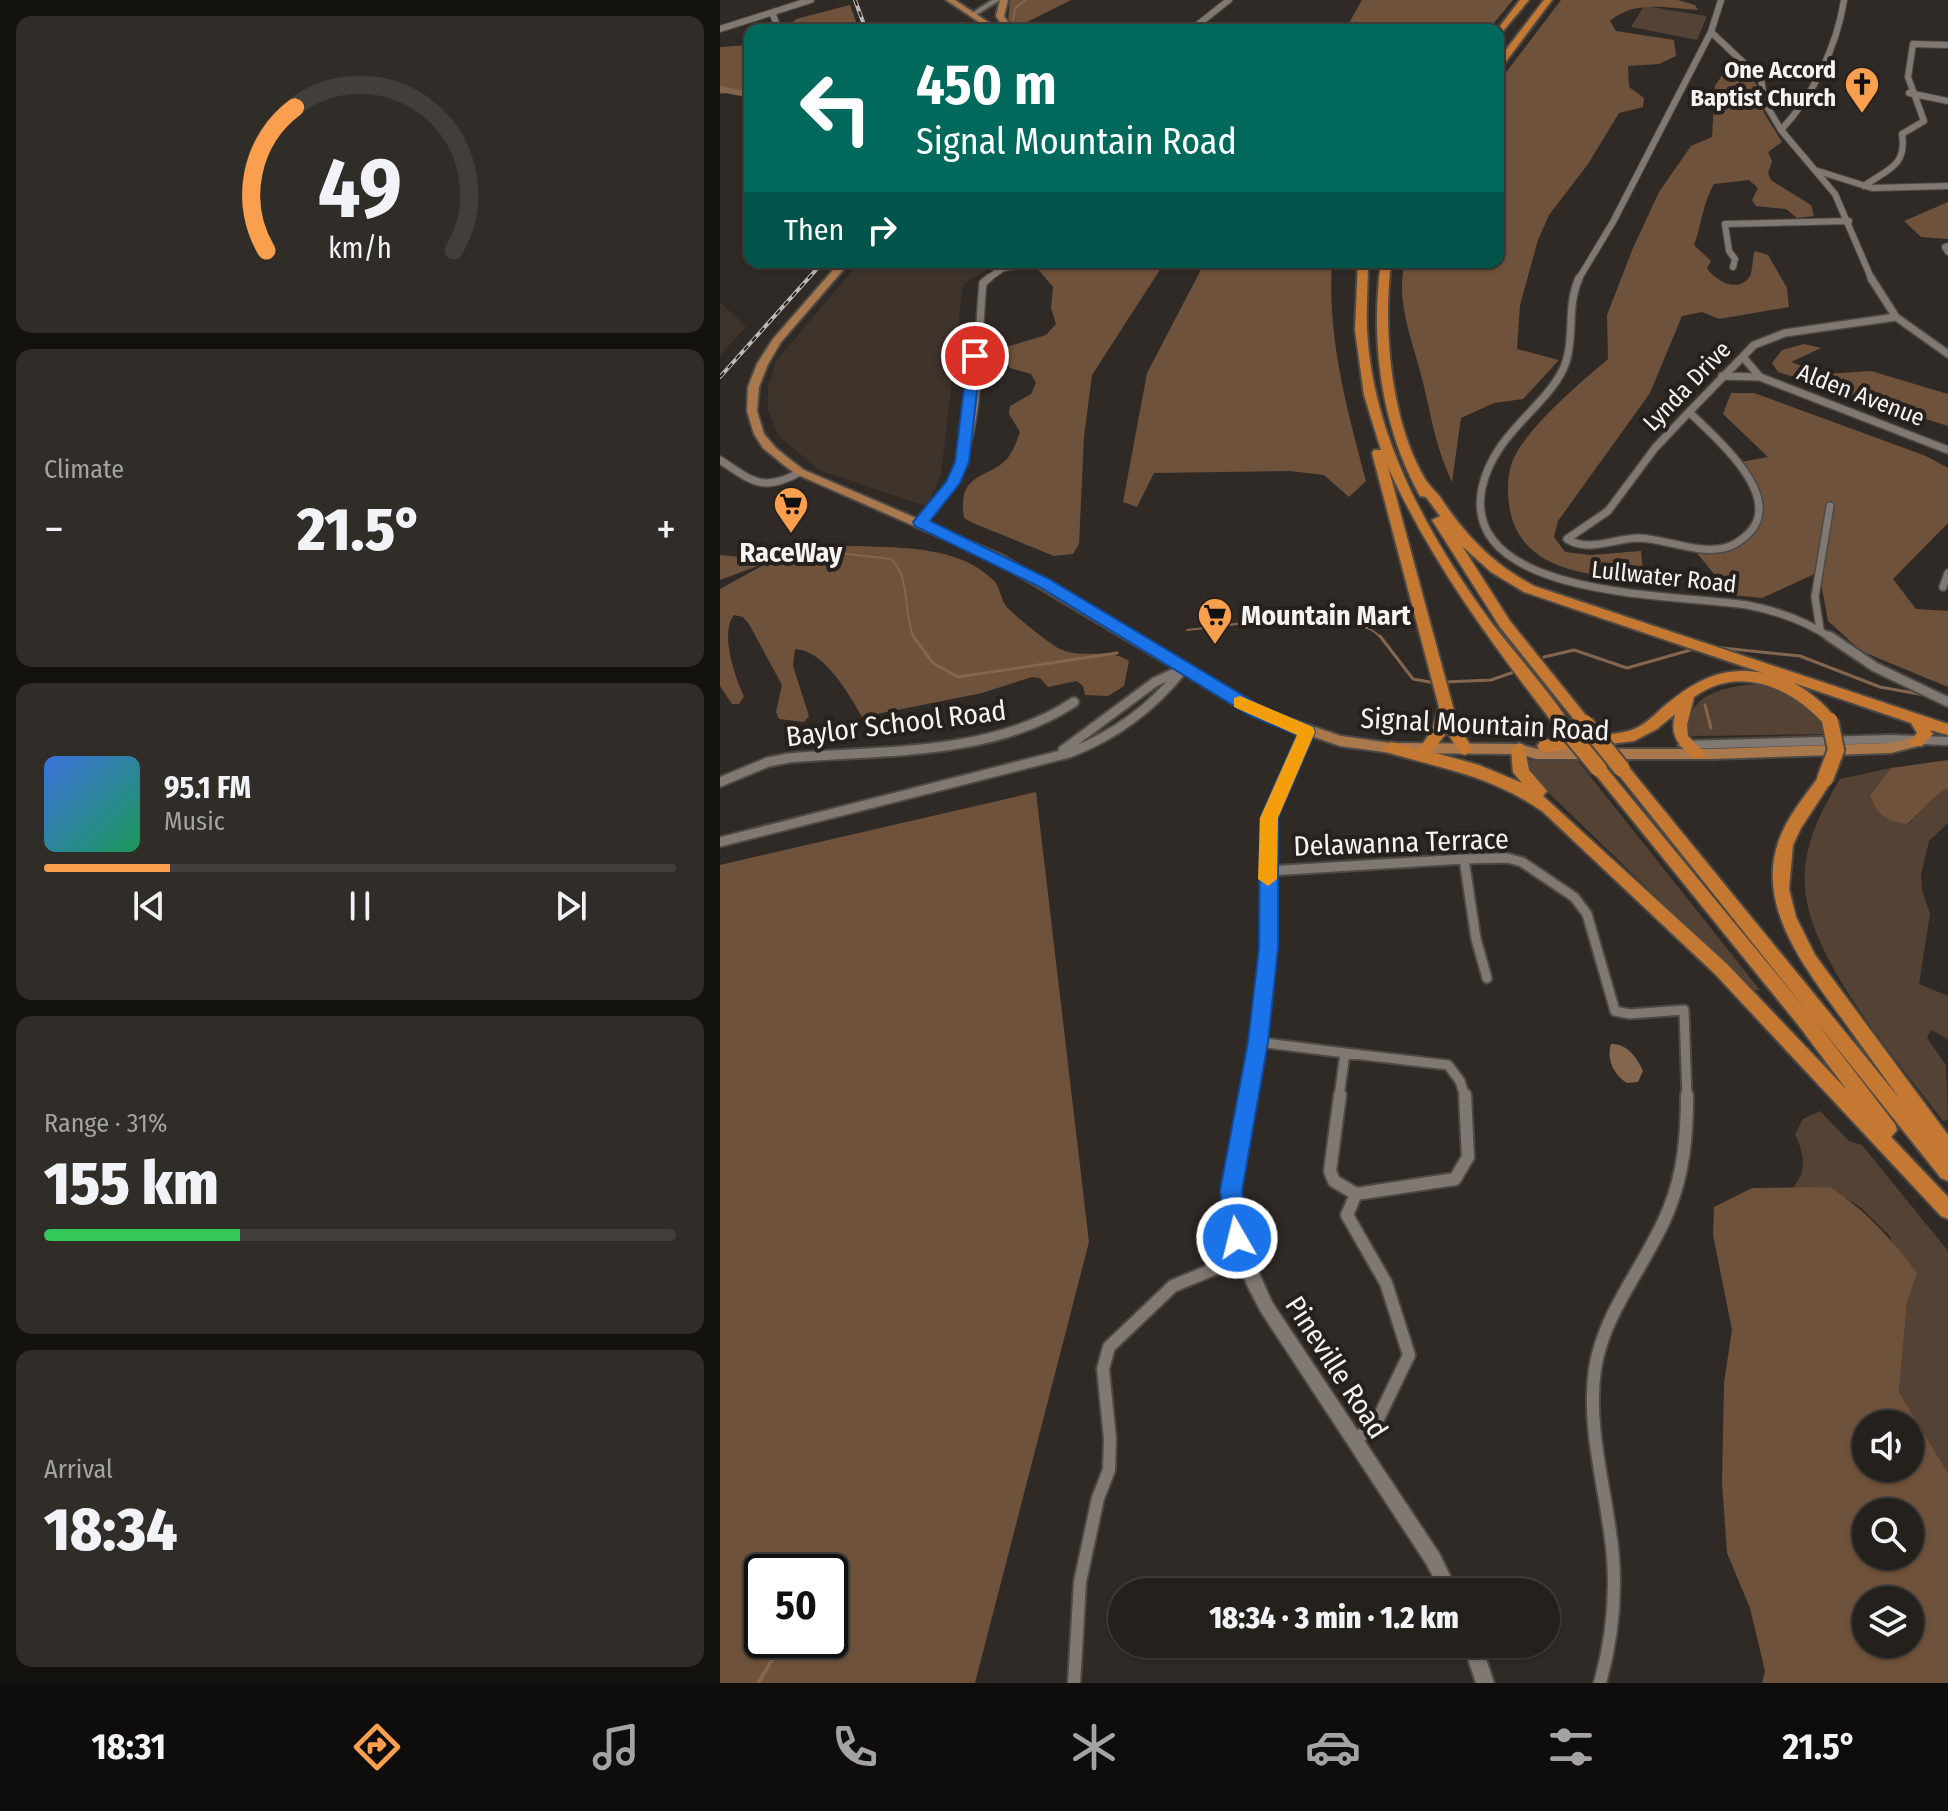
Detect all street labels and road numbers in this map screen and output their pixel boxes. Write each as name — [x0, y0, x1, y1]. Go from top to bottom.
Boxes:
street label: Lynda Drive — [1638, 335, 1736, 437]
street label: Alden Avenue — [1793, 358, 1929, 432]
street label: Lullwater Road — [1590, 555, 1738, 599]
street label: Baylor School Road — [784, 694, 1008, 753]
street label: Signal Mountain Road — [1360, 701, 1610, 748]
street label: Delawanna Terrace — [1293, 822, 1509, 863]
street label: Pineville Road — [1278, 1290, 1395, 1445]

